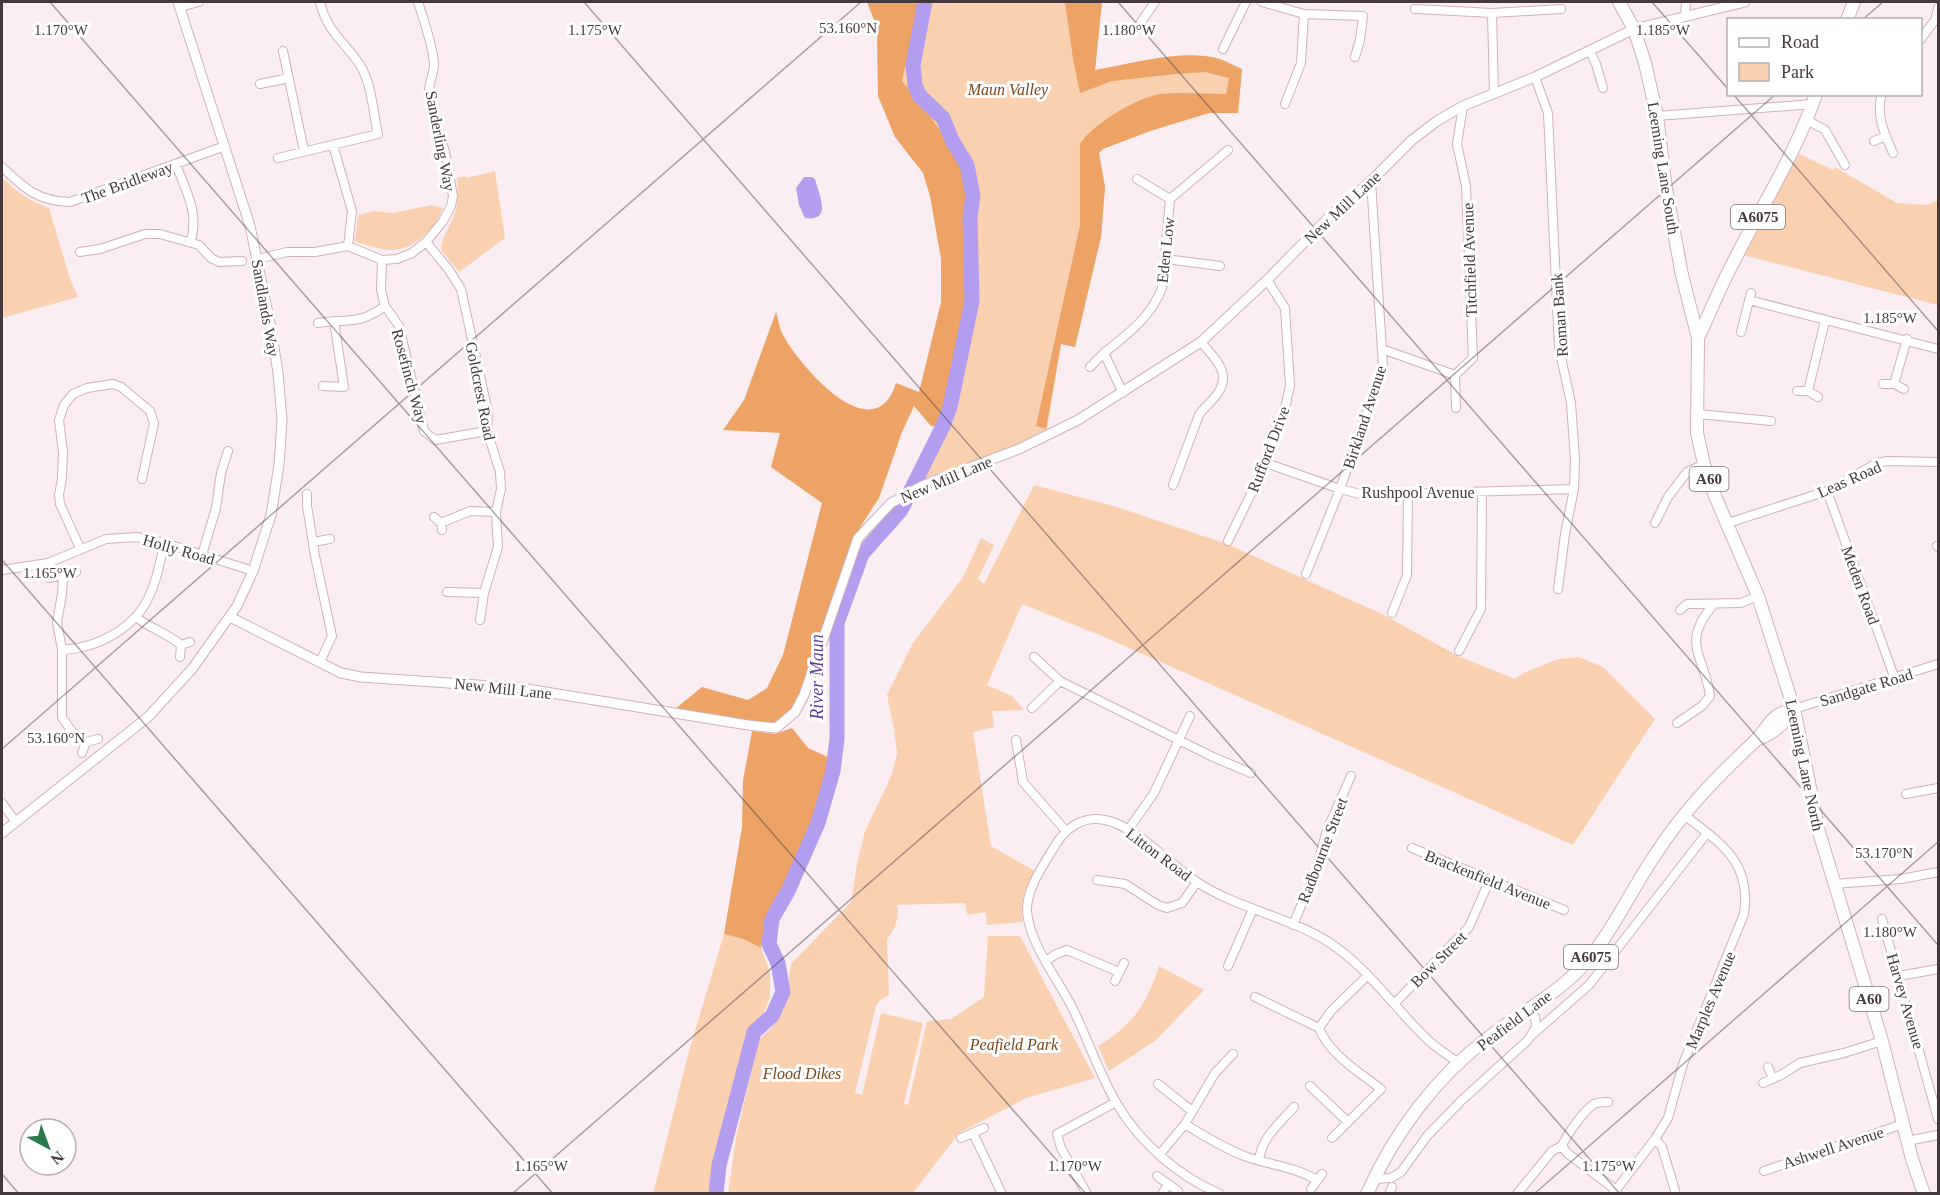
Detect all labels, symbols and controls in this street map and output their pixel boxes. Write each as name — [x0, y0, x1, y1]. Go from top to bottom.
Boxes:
legend — [1727, 18, 1922, 96]
text: 53.160°N — [819, 20, 877, 36]
text: 1.170°W — [34, 22, 89, 38]
text: 1.175°W — [568, 22, 623, 38]
text: 1.180°W — [1102, 22, 1157, 38]
text: 1.185°W — [1636, 22, 1691, 38]
text: Road — [1781, 32, 1819, 52]
text: Park — [1781, 62, 1814, 82]
park label: Maun Valley — [967, 81, 1049, 99]
street label: Sanderling Way — [421, 89, 459, 193]
street label: Leeming Lane South — [1644, 100, 1682, 236]
street label: The Bridleway — [79, 158, 175, 208]
street label: New Mill Lane — [1301, 168, 1384, 247]
street label: Titchfield Avenue — [1459, 203, 1480, 317]
road number: A6075 — [1731, 205, 1785, 229]
street label: Eden Low — [1154, 216, 1177, 284]
street label: Sandlands Way — [248, 258, 282, 358]
street label: Roman Bank — [1548, 272, 1571, 357]
text: 1.185°W — [1863, 310, 1918, 326]
street label: Rosefinch Way — [388, 327, 430, 426]
street label: Goldcrest Road — [463, 340, 498, 442]
street label: Birkland Avenue — [1340, 363, 1389, 471]
street label: Rufford Drive — [1244, 404, 1293, 495]
street label: New Mill Lane — [898, 453, 995, 506]
street label: Leas Road — [1815, 458, 1884, 501]
road number: A60 — [1690, 467, 1728, 491]
street label: Rushpool Avenue — [1361, 484, 1475, 502]
street label: Holly Road — [141, 531, 217, 569]
street label: Meden Road — [1838, 544, 1883, 627]
text: 1.165°W — [23, 565, 78, 581]
water label: River Maun — [807, 634, 827, 721]
street label: Sandgate Road — [1818, 665, 1915, 711]
street label: New Mill Lane — [453, 675, 552, 702]
street label: Leeming Lane North — [1781, 698, 1827, 833]
text: 53.160°N — [27, 730, 85, 746]
street label: Radbourne Street — [1295, 795, 1351, 905]
street label: Litton Road — [1123, 824, 1195, 884]
text: 53.170°N — [1855, 845, 1913, 861]
street label: Brackenfield Avenue — [1422, 846, 1553, 913]
text: 1.180°W — [1863, 924, 1918, 940]
street label: Bow Street — [1407, 928, 1470, 991]
road number: A6075 — [1564, 945, 1618, 969]
street label: Marples Avenue — [1682, 949, 1740, 1052]
street label: Harvey Avenue — [1883, 951, 1927, 1051]
street label: Peafield Lane — [1474, 987, 1555, 1054]
road number: A60 — [1850, 987, 1888, 1011]
park label: Peafield Park — [969, 1036, 1059, 1054]
park label: Flood Dikes — [762, 1065, 841, 1082]
north arrow — [18, 1117, 78, 1177]
street label: Ashwell Avenue — [1781, 1123, 1886, 1172]
text: N — [47, 1148, 67, 1168]
text: 1.165°W — [514, 1158, 569, 1174]
text: 1.170°W — [1048, 1158, 1103, 1174]
text: 1.175°W — [1582, 1158, 1637, 1174]

